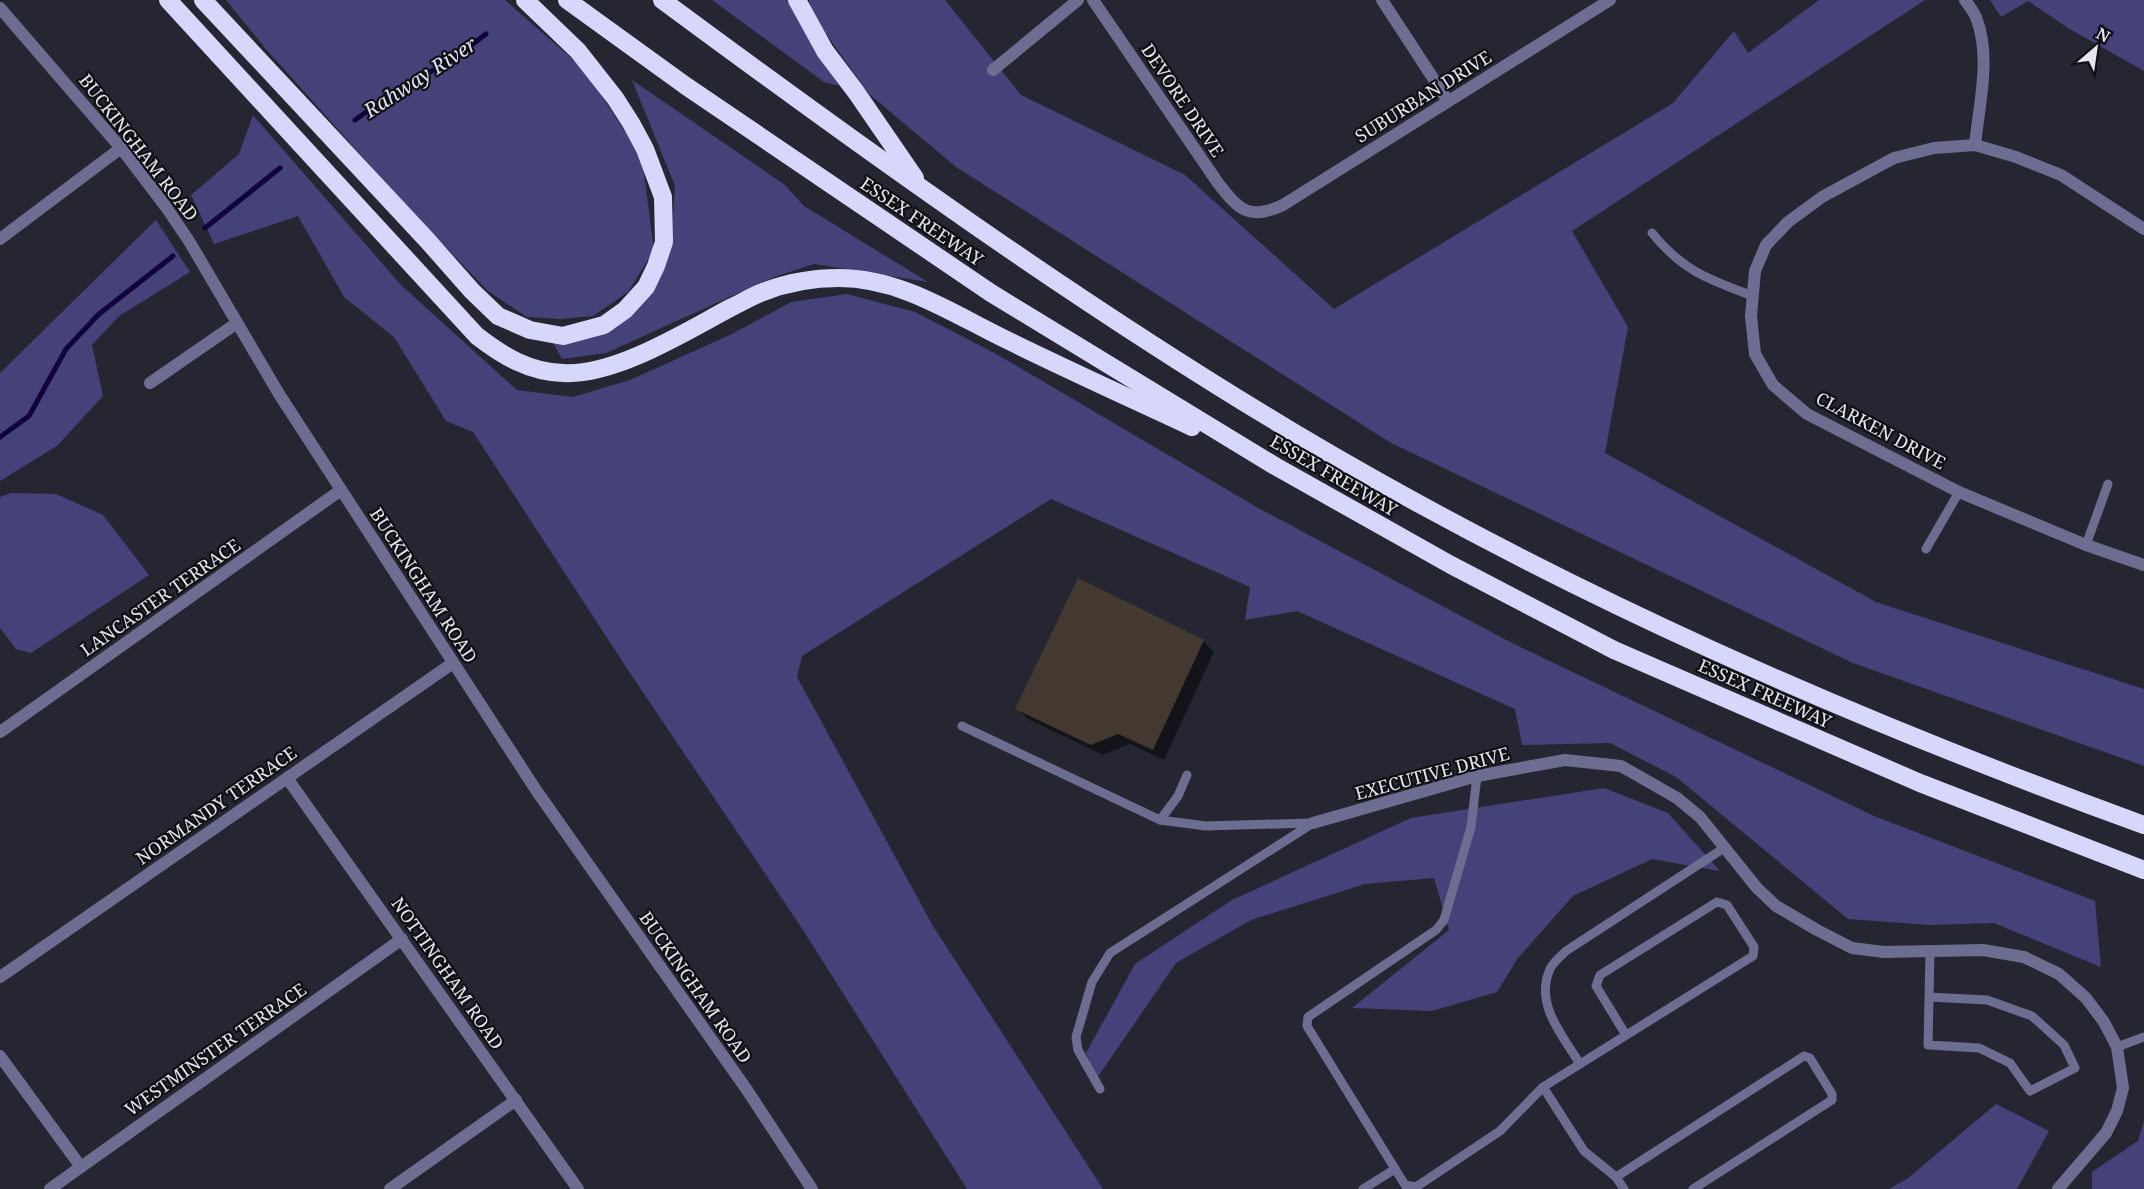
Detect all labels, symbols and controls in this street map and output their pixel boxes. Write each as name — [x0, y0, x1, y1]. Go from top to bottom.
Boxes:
north arrow — [2066, 18, 2126, 78]
text: N — [2092, 22, 2114, 48]
water label: Rahway River — [358, 30, 482, 124]
street label: DEVORE DRIVE — [1136, 39, 1230, 161]
street label: SUBURBAN DRIVE — [1350, 44, 1496, 148]
street label: BUCKINGHAM ROAD — [74, 69, 204, 225]
street label: ESSEX FREEWAY — [856, 171, 989, 271]
street label: CLARKEN DRIVE — [1812, 386, 1950, 474]
street label: ESSEX FREEWAY — [1266, 429, 1403, 522]
street label: BUCKINGHAM ROAD — [365, 503, 483, 667]
street label: LANCASTER TERRACE — [75, 533, 245, 661]
street label: ESSEX FREEWAY — [1695, 653, 1836, 733]
street label: NORMANDY TERRACE — [131, 740, 301, 870]
street label: EXECUTIVE DRIVE — [1352, 741, 1512, 805]
street label: NOTTINGHAM ROAD — [386, 892, 510, 1054]
street label: BUCKINGHAM ROAD — [634, 906, 758, 1068]
street label: WESTMINSTER TERRACE — [119, 977, 311, 1121]

